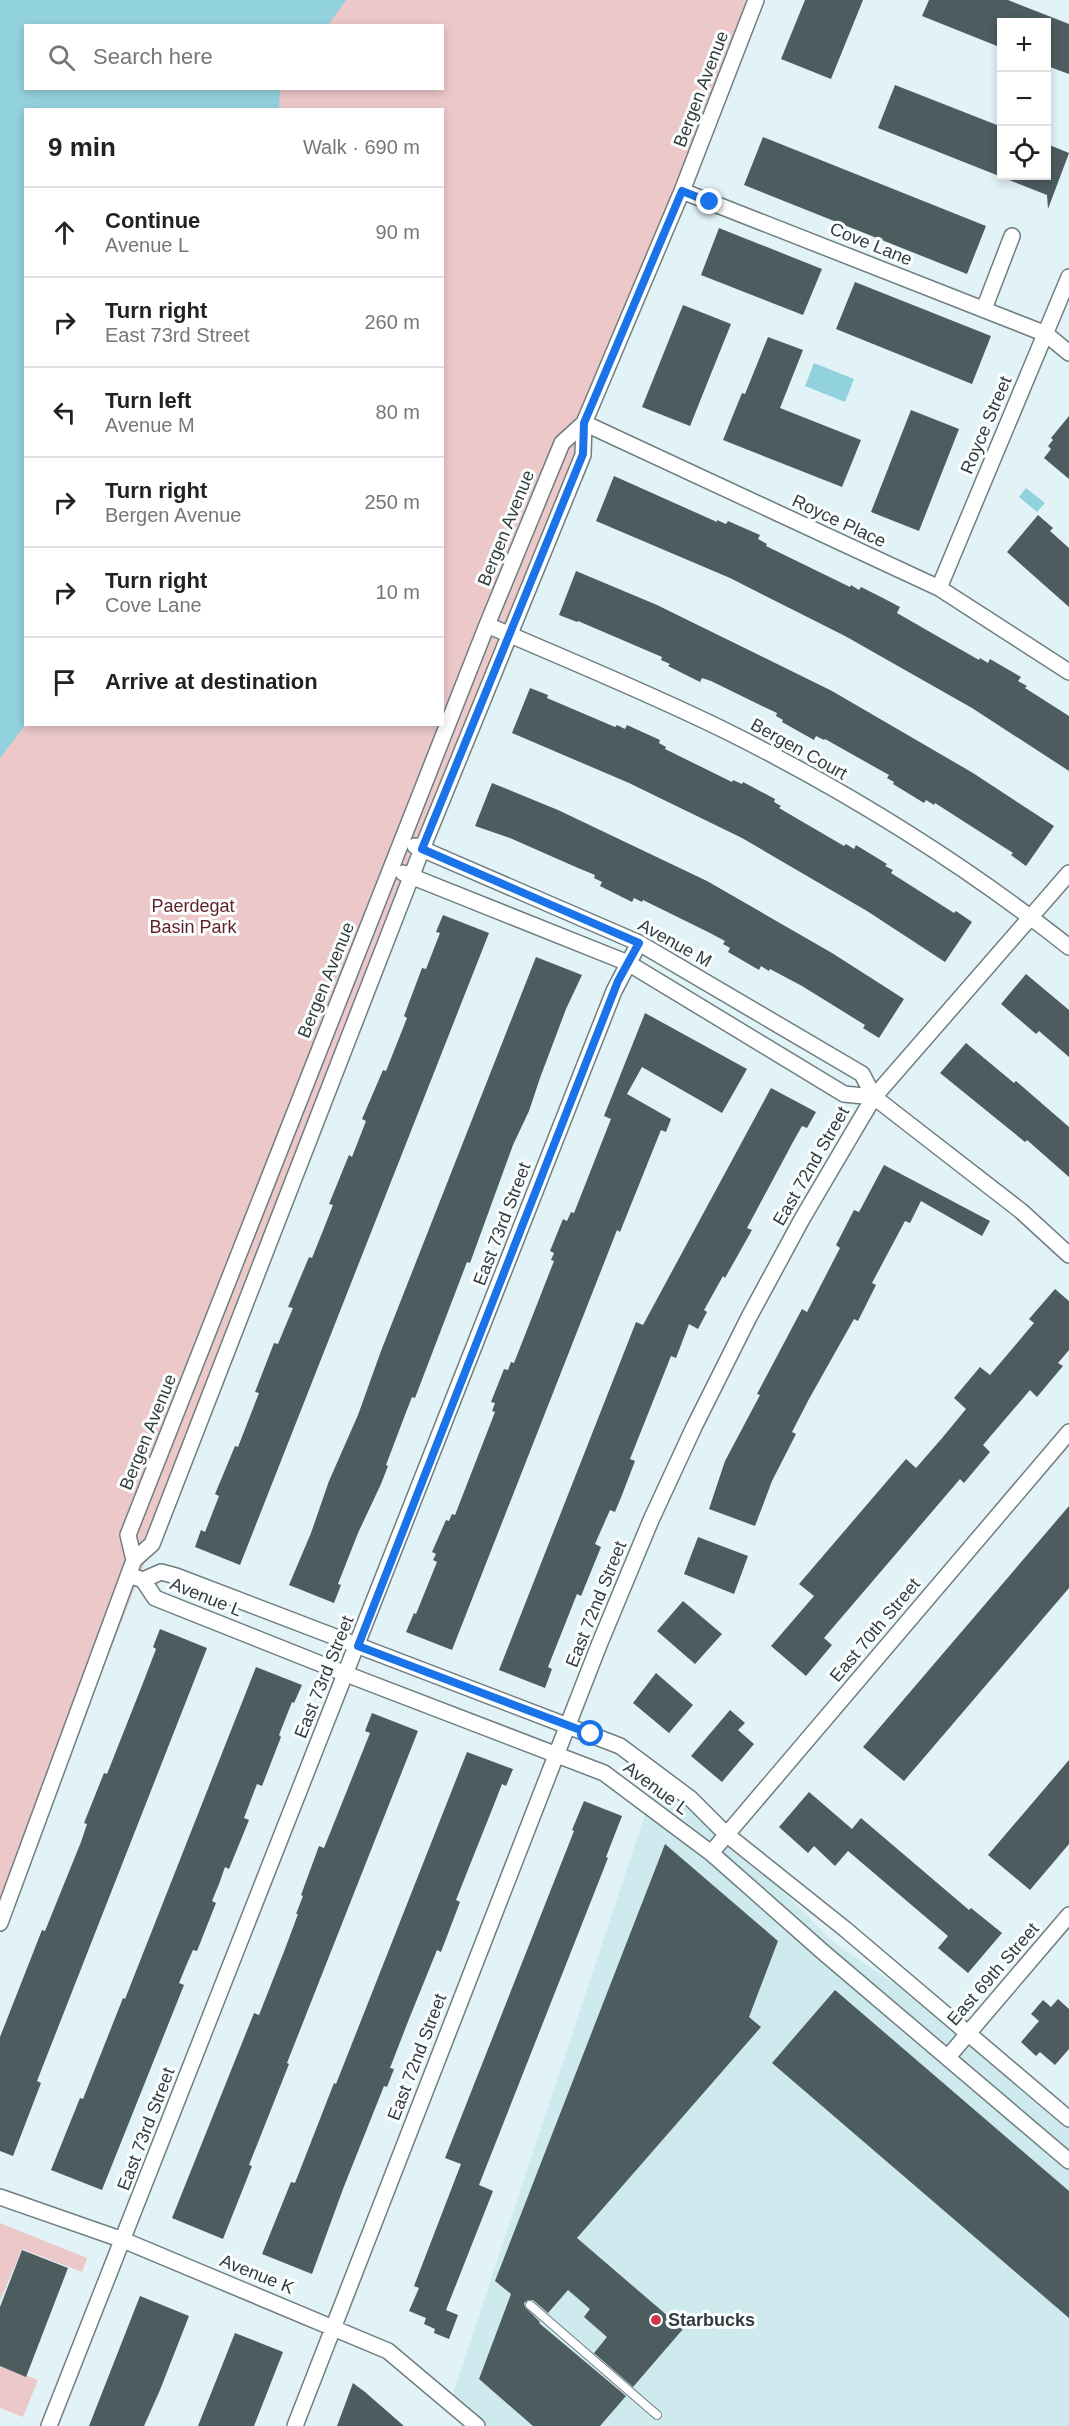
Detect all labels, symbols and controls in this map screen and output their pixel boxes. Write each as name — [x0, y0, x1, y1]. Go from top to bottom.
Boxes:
map controls — [997, 18, 1051, 180]
button: + — [997, 18, 1051, 72]
search box — [24, 24, 444, 90]
street label: Bergen Avenue — [670, 28, 732, 150]
icon: search — [45, 41, 78, 74]
text: Search here — [93, 44, 213, 69]
button: − — [997, 72, 1051, 126]
button: locate — [997, 126, 1051, 180]
text: 9 min — [48, 132, 116, 162]
text: Walk · 690 m — [303, 136, 420, 158]
route end — [696, 188, 722, 214]
text: Continue — [105, 208, 200, 233]
icon: ahead — [48, 216, 81, 249]
street label: Cove Lane — [827, 218, 915, 270]
text: 90 m — [376, 221, 420, 243]
text: Avenue L — [105, 234, 189, 256]
text: Turn right — [105, 298, 207, 323]
icon: right — [48, 306, 81, 339]
text: 260 m — [364, 311, 420, 333]
text: East 73rd Street — [105, 324, 250, 346]
street label: Royce Street — [956, 373, 1016, 477]
text: Turn left — [105, 388, 191, 413]
icon: left — [48, 396, 81, 429]
text: 80 m — [376, 401, 420, 423]
text: Avenue M — [105, 414, 195, 436]
street label: Bergen Avenue — [474, 467, 538, 589]
text: Turn right — [105, 478, 207, 503]
icon: right — [48, 486, 81, 519]
text: 250 m — [364, 491, 420, 513]
street label: Royce Place — [789, 491, 889, 551]
text: Bergen Avenue — [105, 504, 241, 526]
text: Turn right — [105, 568, 207, 593]
icon: right — [48, 576, 81, 609]
text: 10 m — [376, 581, 420, 603]
text: Cove Lane — [105, 594, 202, 616]
icon: arrive — [48, 666, 81, 699]
text: Arrive at destination — [105, 669, 318, 694]
street label: Bergen Court — [747, 714, 851, 784]
park label: Paerdegat Basin Park — [149, 896, 238, 937]
street label: Avenue M — [635, 915, 715, 971]
street label: Bergen Avenue — [294, 919, 358, 1041]
street label: East 72nd Street — [769, 1103, 853, 1229]
street label: East 73rd Street — [469, 1160, 535, 1288]
street label: Bergen Avenue — [116, 1371, 180, 1493]
street label: East 72nd Street — [562, 1538, 630, 1670]
street label: Avenue L — [167, 1574, 245, 1620]
street label: East 70th Street — [826, 1574, 924, 1686]
street label: East 73rd Street — [290, 1613, 358, 1741]
route start — [577, 1720, 603, 1746]
street label: Avenue L — [620, 1757, 692, 1819]
street label: East 69th Street — [943, 1919, 1043, 2029]
street label: East 72nd Street — [384, 1991, 450, 2123]
street label: East 73rd Street — [113, 2065, 179, 2193]
street label: Avenue K — [217, 2250, 297, 2298]
place label: Starbucks — [668, 2310, 755, 2330]
marker: Starbucks — [649, 2313, 663, 2327]

